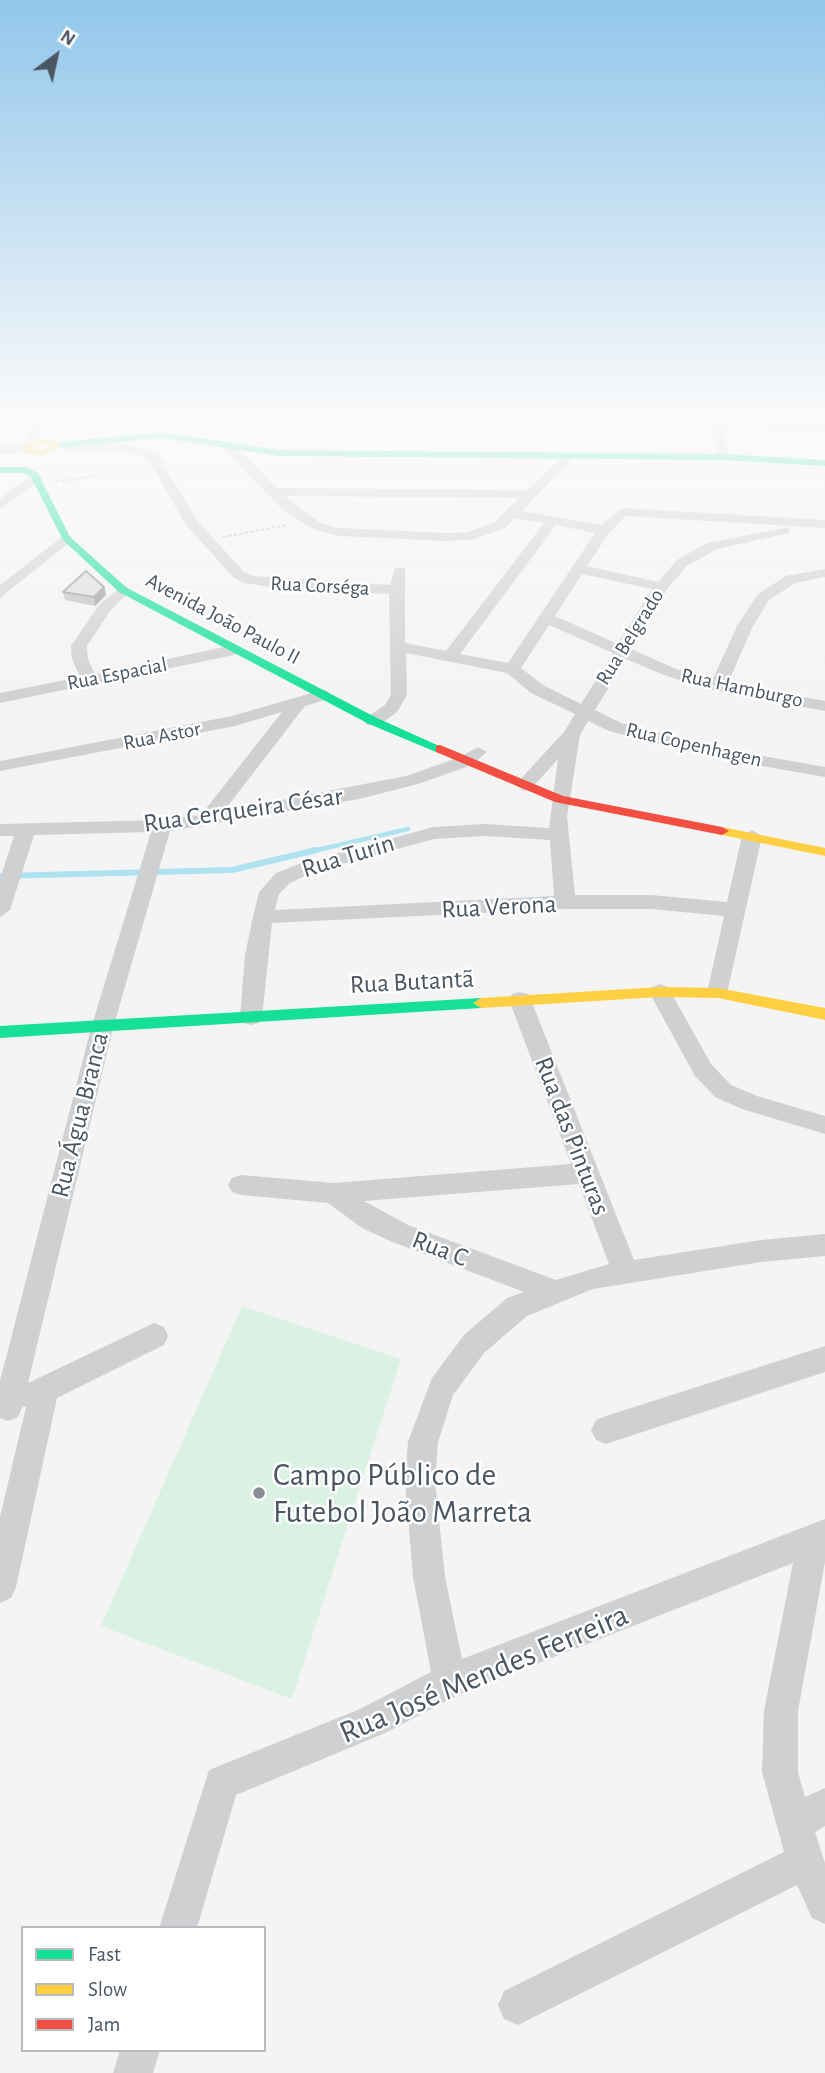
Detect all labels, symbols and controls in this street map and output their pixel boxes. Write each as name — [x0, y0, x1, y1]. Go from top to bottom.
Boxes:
north arrow — [21, 21, 91, 91]
text: N — [57, 26, 78, 50]
street label: Avenida João Paulo II — [142, 568, 304, 670]
street label: Rua Corséga — [270, 571, 370, 601]
street label: Rua Belgrado — [591, 584, 669, 690]
street label: Rua Espacial — [65, 652, 169, 696]
street label: Rua Hamburgo — [679, 663, 805, 713]
street label: Rua Astor — [121, 716, 203, 756]
street label: Rua Copenhagen — [624, 717, 764, 773]
street label: Rua Cerqueira César — [141, 781, 345, 839]
street label: Rua Turin — [298, 827, 398, 885]
street label: Rua Verona — [441, 888, 557, 926]
street label: Rua Butantã — [349, 963, 475, 1001]
street label: Rua Água Branca — [44, 1029, 116, 1201]
street label: Rua das Pinturas — [527, 1052, 617, 1220]
street label: Rua C — [408, 1224, 472, 1274]
place label: Campo Público de Futebol João Marreta — [273, 1456, 532, 1531]
marker: Campo Público de Futebol João Marreta — [251, 1485, 267, 1501]
street label: Rua José Mendes Ferreira — [334, 1596, 634, 1752]
legend — [21, 1926, 266, 2052]
text: Fast — [88, 1944, 121, 1965]
text: Slow — [88, 1979, 127, 2000]
text: Jam — [88, 2014, 120, 2035]

